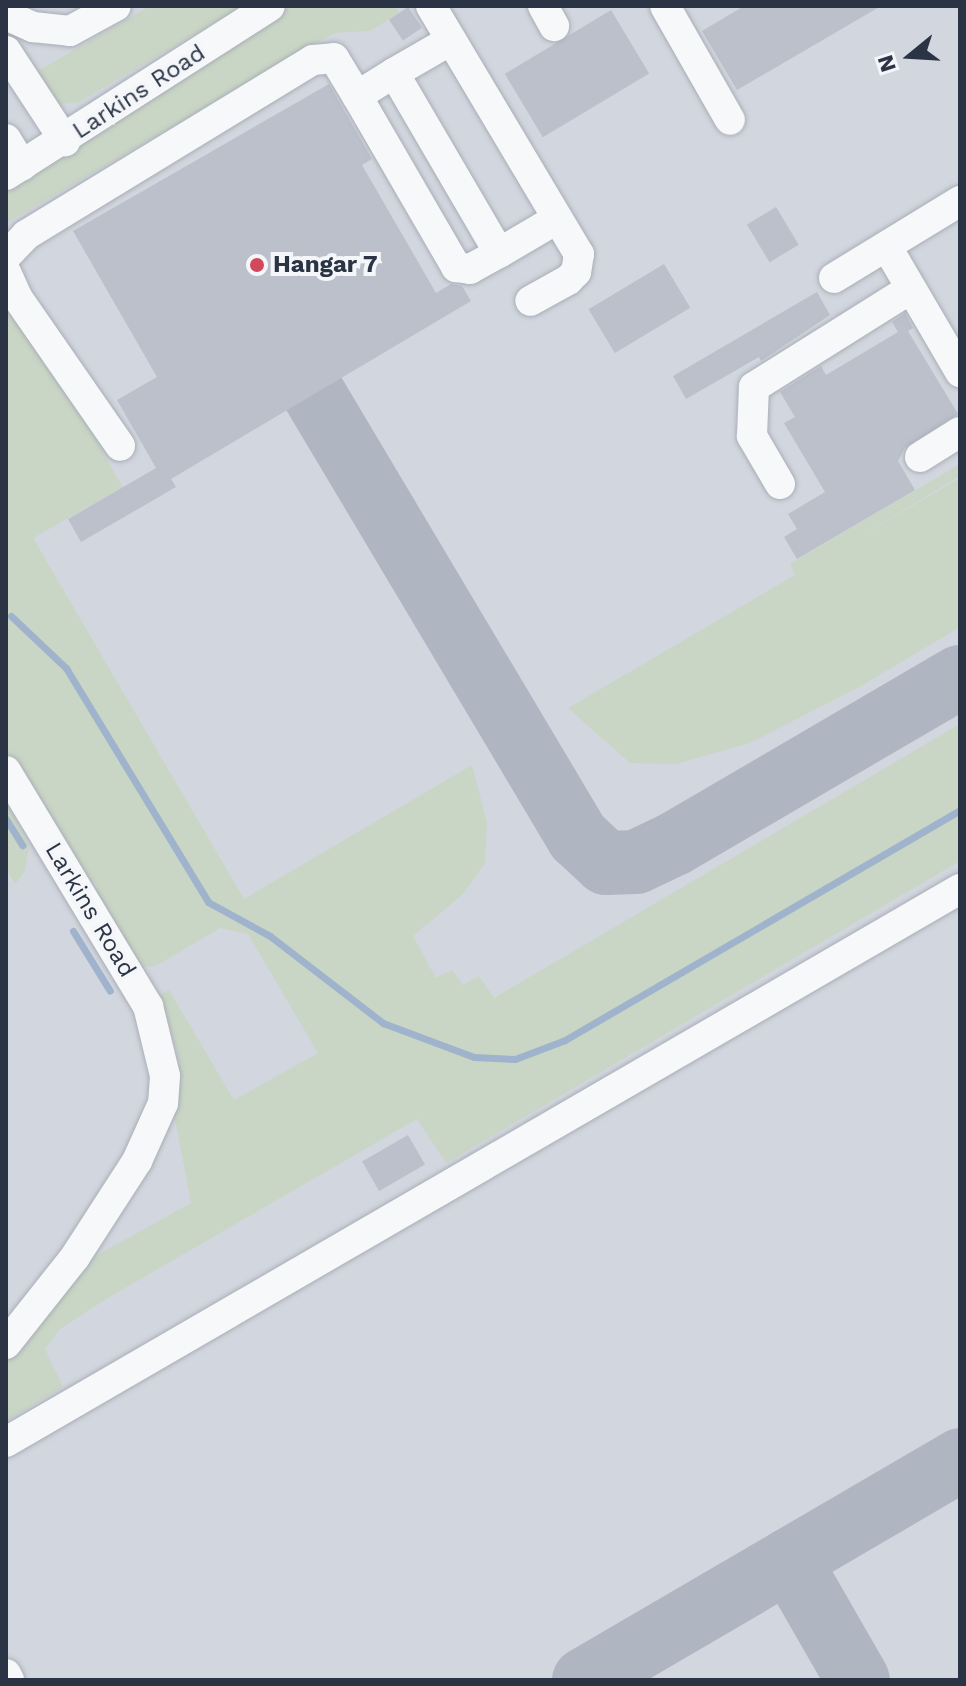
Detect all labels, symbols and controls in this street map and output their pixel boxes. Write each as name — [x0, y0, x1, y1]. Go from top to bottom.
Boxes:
north arrow — [870, 16, 950, 96]
street label: Larkins Road — [67, 39, 211, 145]
text: N — [872, 52, 901, 75]
place label: Hangar 7 — [273, 251, 379, 279]
marker: Hangar 7 — [248, 256, 266, 274]
street label: Larkins Road — [39, 837, 141, 983]

